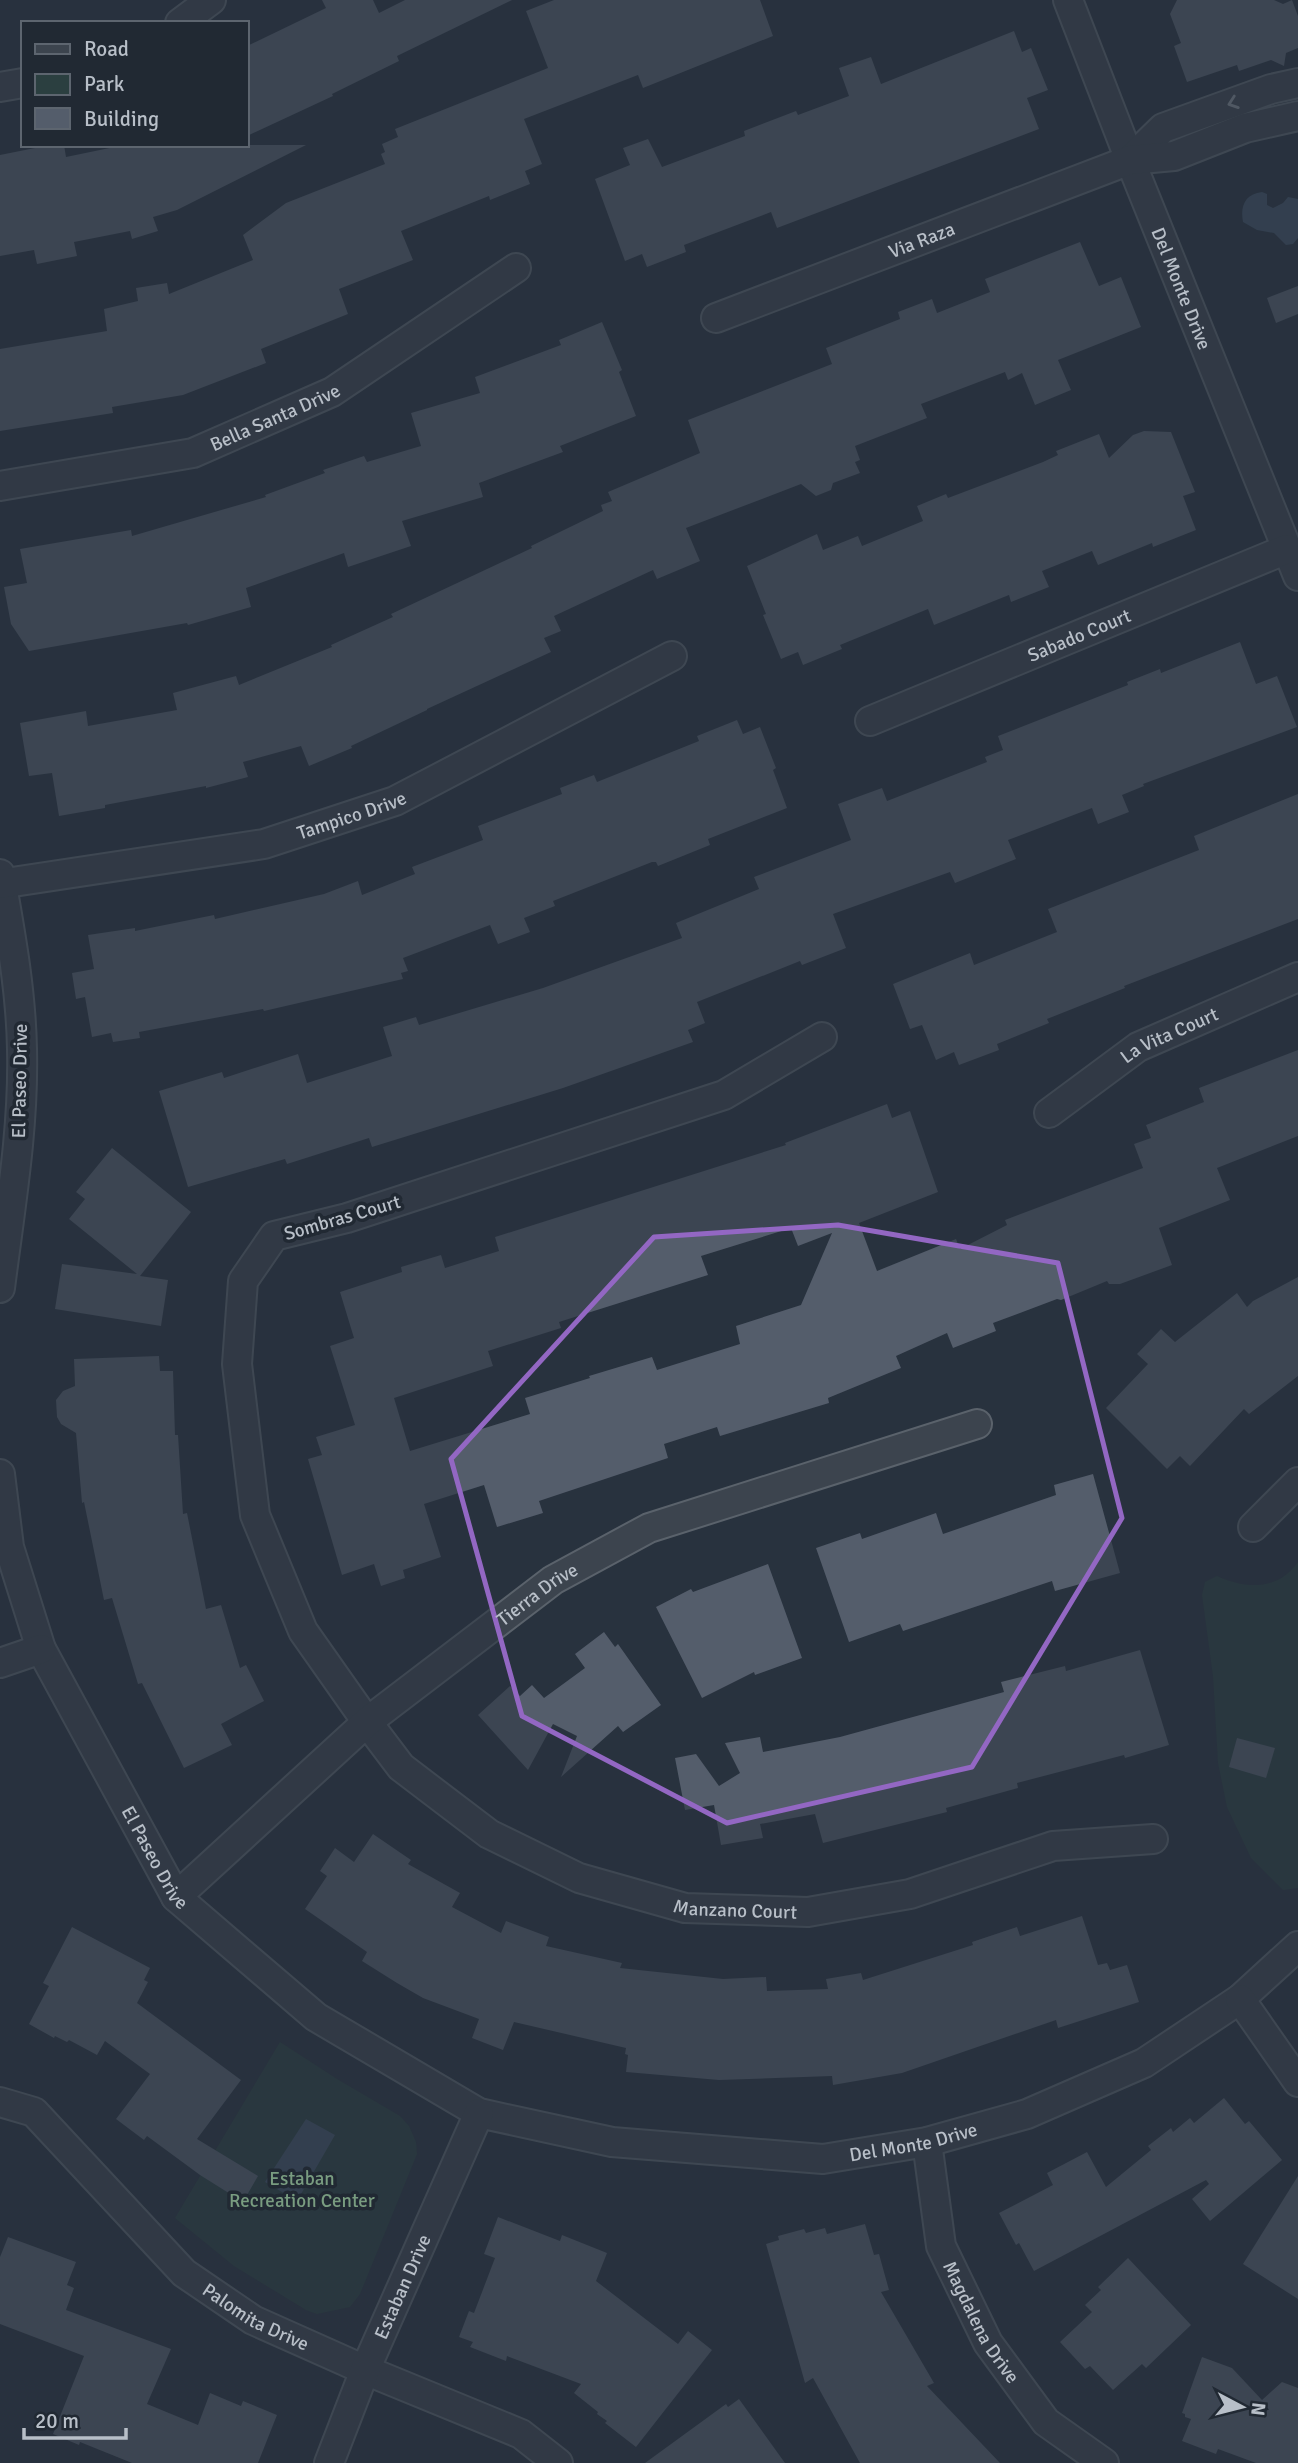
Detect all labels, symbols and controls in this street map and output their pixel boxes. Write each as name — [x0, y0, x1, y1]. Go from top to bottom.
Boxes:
legend — [21, 21, 248, 147]
text: Road — [84, 36, 129, 62]
text: Park — [84, 71, 125, 97]
one-way arrow — [1227, 94, 1239, 108]
text: Building — [84, 106, 159, 132]
street label: Via Raza — [885, 217, 958, 264]
street label: Del Monte Drive — [1145, 224, 1216, 353]
street label: Bella Santa Drive — [206, 379, 345, 457]
street label: Sabado Court — [1024, 604, 1135, 668]
street label: Tampico Drive — [294, 786, 411, 845]
street label: La Vita Court — [1116, 1002, 1222, 1069]
street label: El Paseo Drive — [7, 1023, 33, 1139]
street label: Sombras Court — [281, 1190, 404, 1246]
street label: Tierra Drive — [492, 1558, 582, 1632]
street label: El Paseo Drive — [116, 1802, 193, 1915]
street label: Manzano Court — [670, 1894, 798, 1925]
street label: Del Monte Drive — [848, 2118, 980, 2167]
park label: Estaban Recreation Center — [229, 2167, 375, 2213]
street label: Estaban Drive — [369, 2231, 437, 2343]
street label: Magdalena Drive — [937, 2257, 1024, 2388]
street label: Palomita Drive — [198, 2278, 313, 2356]
north arrow — [1207, 2372, 1277, 2442]
scale bar — [24, 2396, 126, 2440]
text: N — [1245, 2401, 1271, 2417]
text: 20 m — [35, 2408, 79, 2434]

